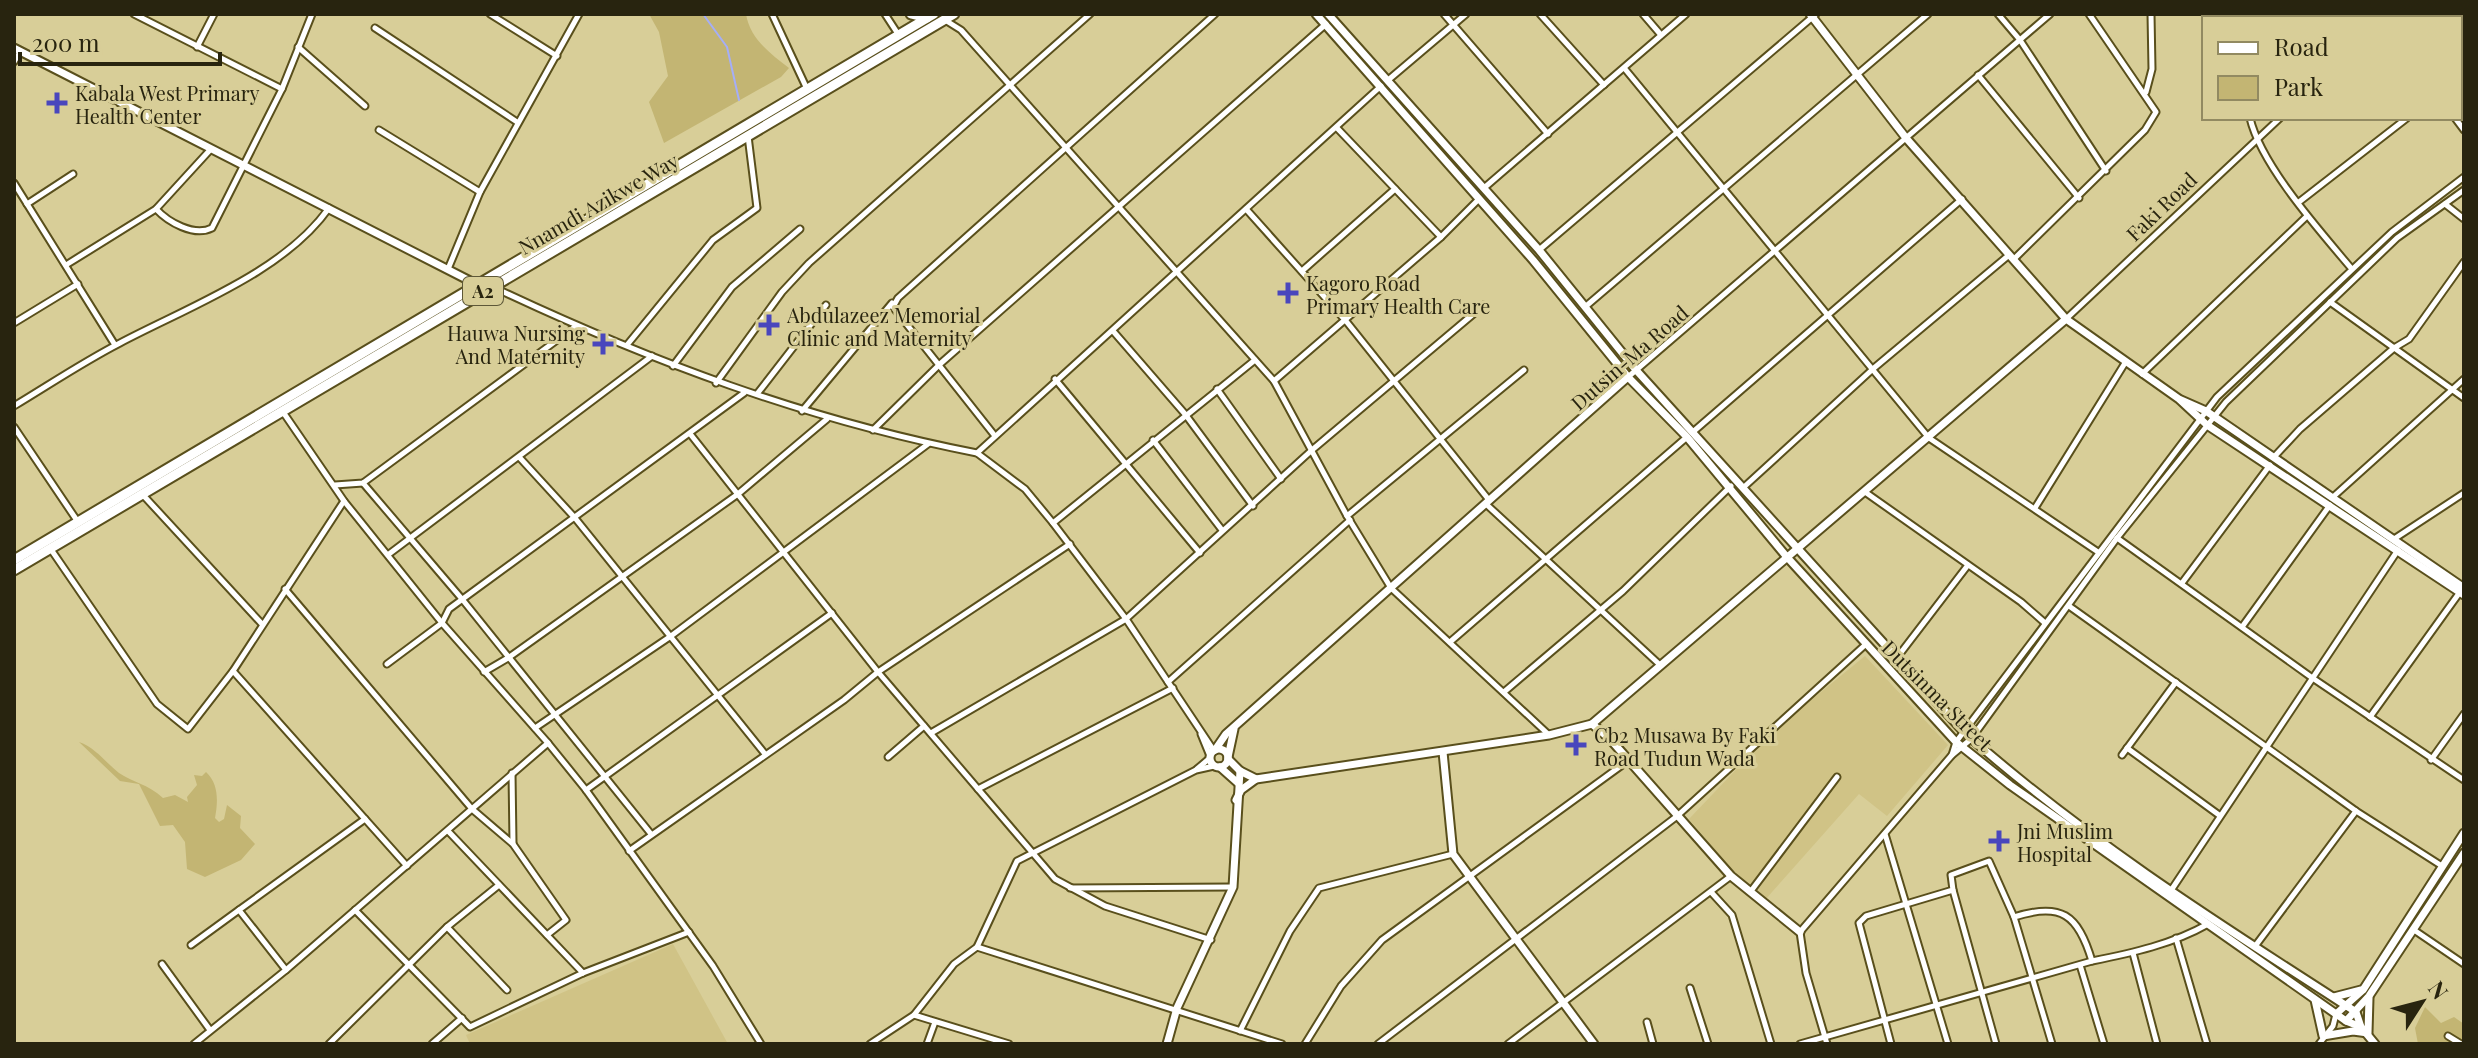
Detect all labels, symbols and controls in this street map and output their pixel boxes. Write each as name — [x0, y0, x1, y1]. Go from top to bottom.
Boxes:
scale bar — [20, 16, 220, 66]
legend — [2202, 16, 2462, 120]
text: 200 m — [32, 26, 100, 58]
text: Road — [2274, 30, 2329, 62]
text: Park — [2274, 70, 2324, 102]
place label: Kabala West Primary Health Center — [75, 79, 260, 129]
marker: Kabala West Primary Health Center — [46, 92, 68, 114]
street label: Nnamdi Azikwe Way — [513, 146, 683, 260]
street label: Faki Road — [2120, 165, 2202, 246]
place label: Kagoro Road Primary Health Care — [1306, 269, 1490, 319]
road number: A2 — [463, 277, 503, 305]
marker: Kagoro Road Primary Health Care — [1277, 282, 1299, 304]
street label: Dutsin-Ma Road — [1565, 298, 1694, 415]
place label: Abdulazeez Memorial Clinic and Maternity — [786, 301, 981, 351]
marker: Abdulazeez Memorial Clinic and Maternity — [758, 314, 780, 336]
place label: Hauwa Nursing And Maternity — [447, 319, 585, 369]
marker: Hauwa Nursing And Maternity — [592, 333, 614, 355]
street label: Dutsinma Street — [1877, 634, 2000, 757]
place label: Cb2 Musawa By Faki Road Tudun Wada — [1594, 721, 1776, 771]
marker: Cb2 Musawa By Faki Road Tudun Wada — [1565, 734, 1587, 756]
place label: Jni Muslim Hospital — [2016, 817, 2113, 867]
marker: Jni Muslim Hospital — [1988, 830, 2010, 852]
north arrow — [2382, 962, 2462, 1042]
text: N — [2422, 974, 2456, 1005]

